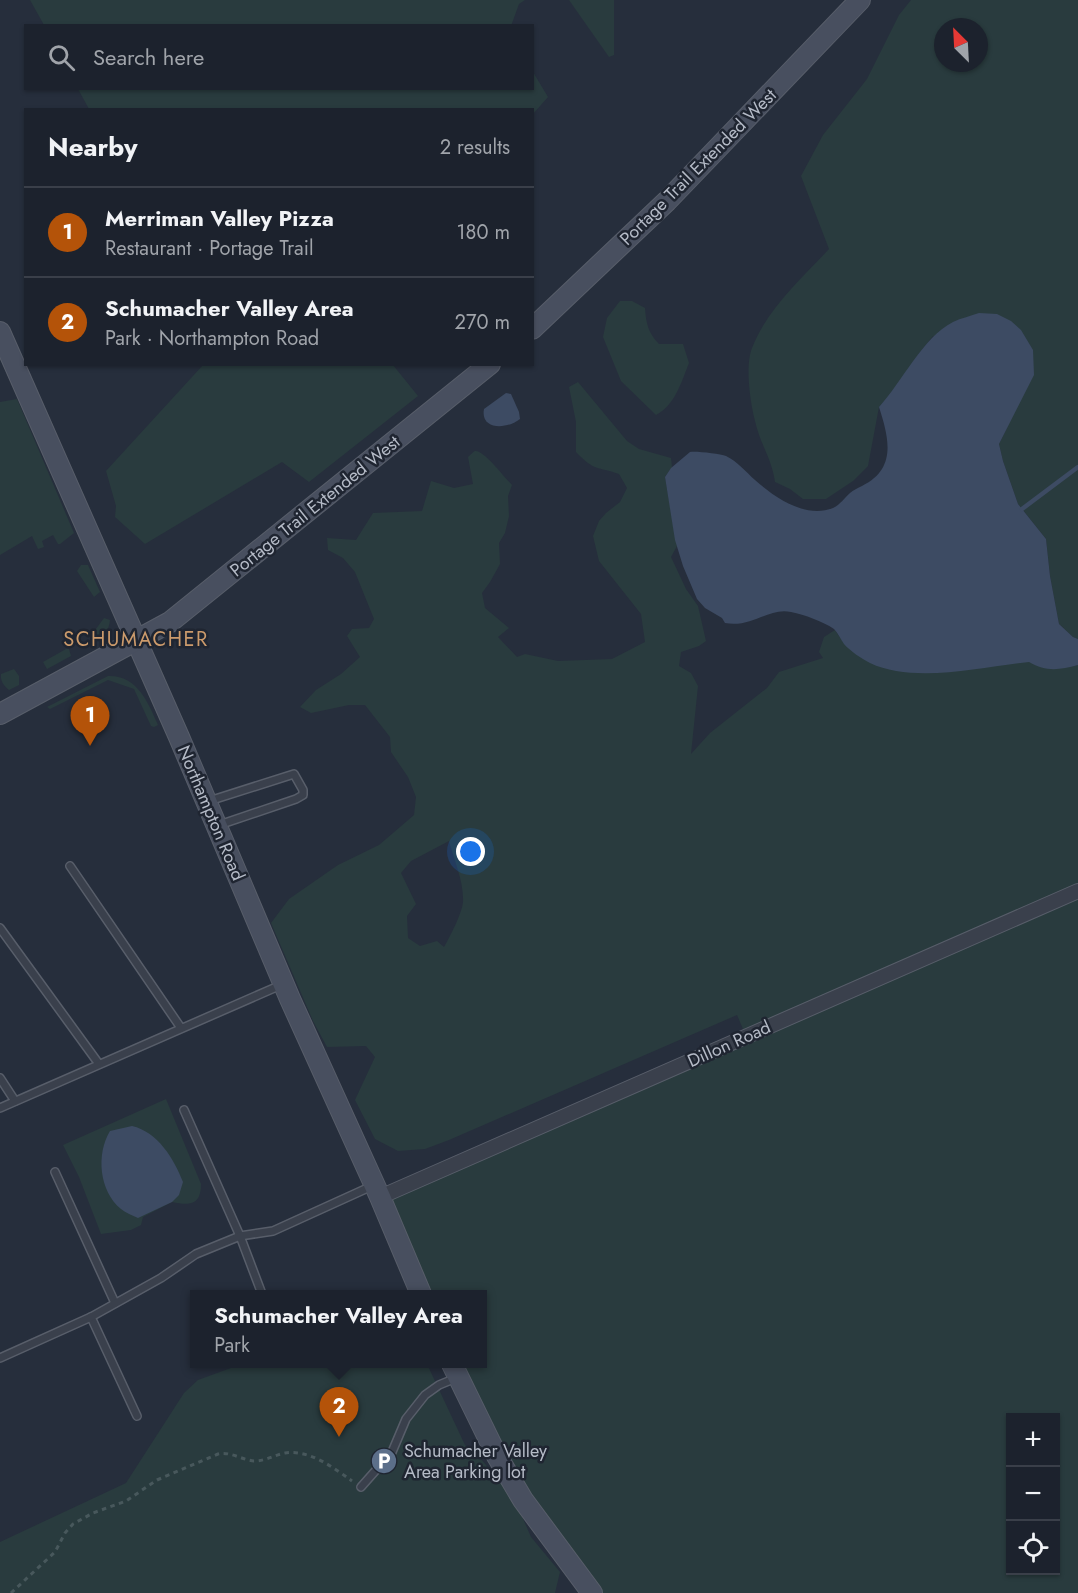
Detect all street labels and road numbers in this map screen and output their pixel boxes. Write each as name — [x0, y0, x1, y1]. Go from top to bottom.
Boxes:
street label: Portage Trail Extended West — [614, 82, 783, 251]
street label: Portage Trail Extended West — [224, 429, 406, 583]
street label: Northampton Road — [171, 741, 251, 885]
street label: Dillon Road — [683, 1014, 775, 1074]

